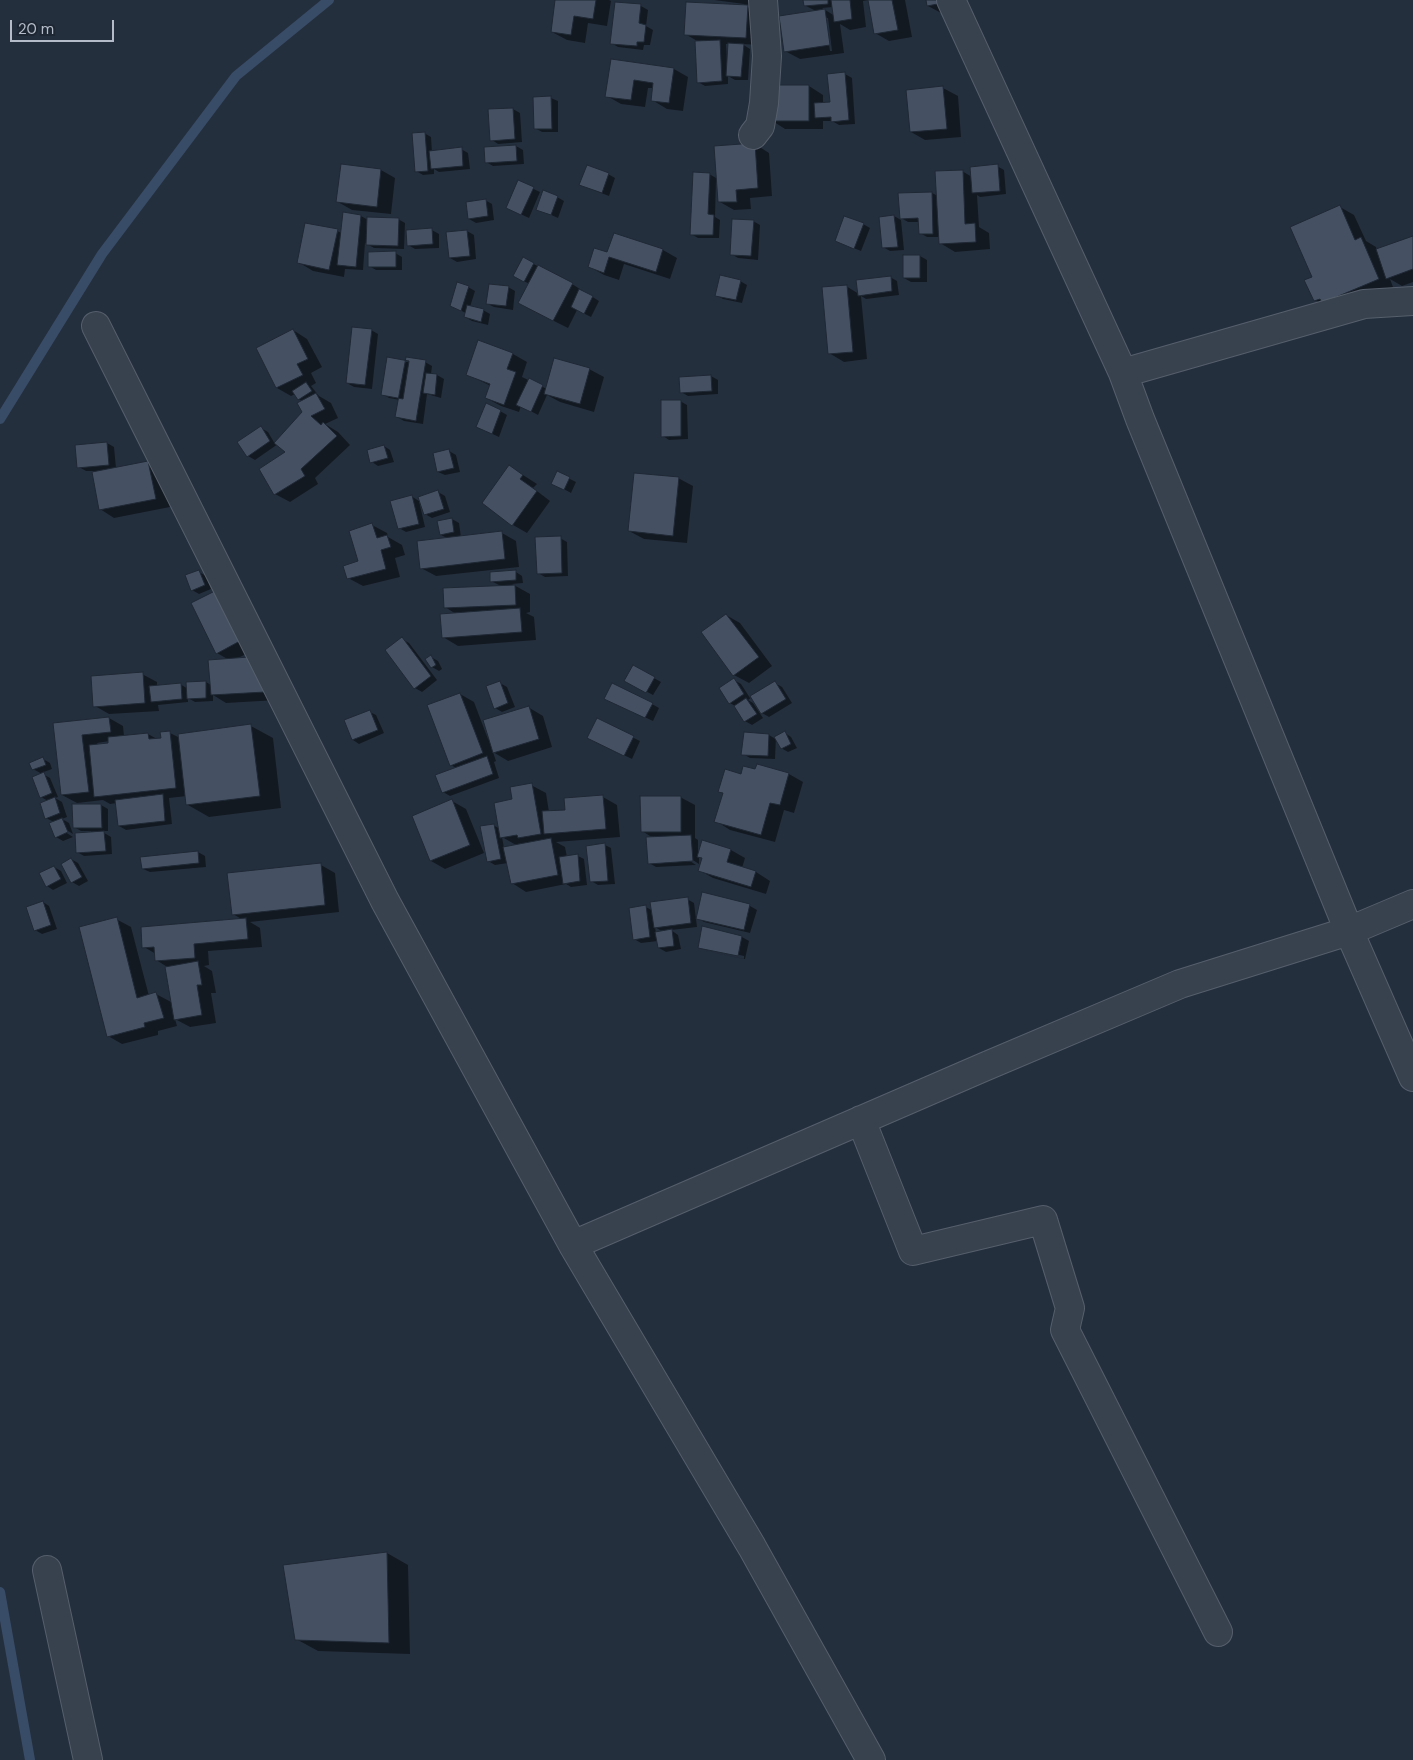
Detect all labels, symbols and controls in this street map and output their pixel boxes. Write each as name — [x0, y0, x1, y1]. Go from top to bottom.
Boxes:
scale bar — [12, 10, 116, 42]
text: 20 m — [18, 19, 54, 39]

